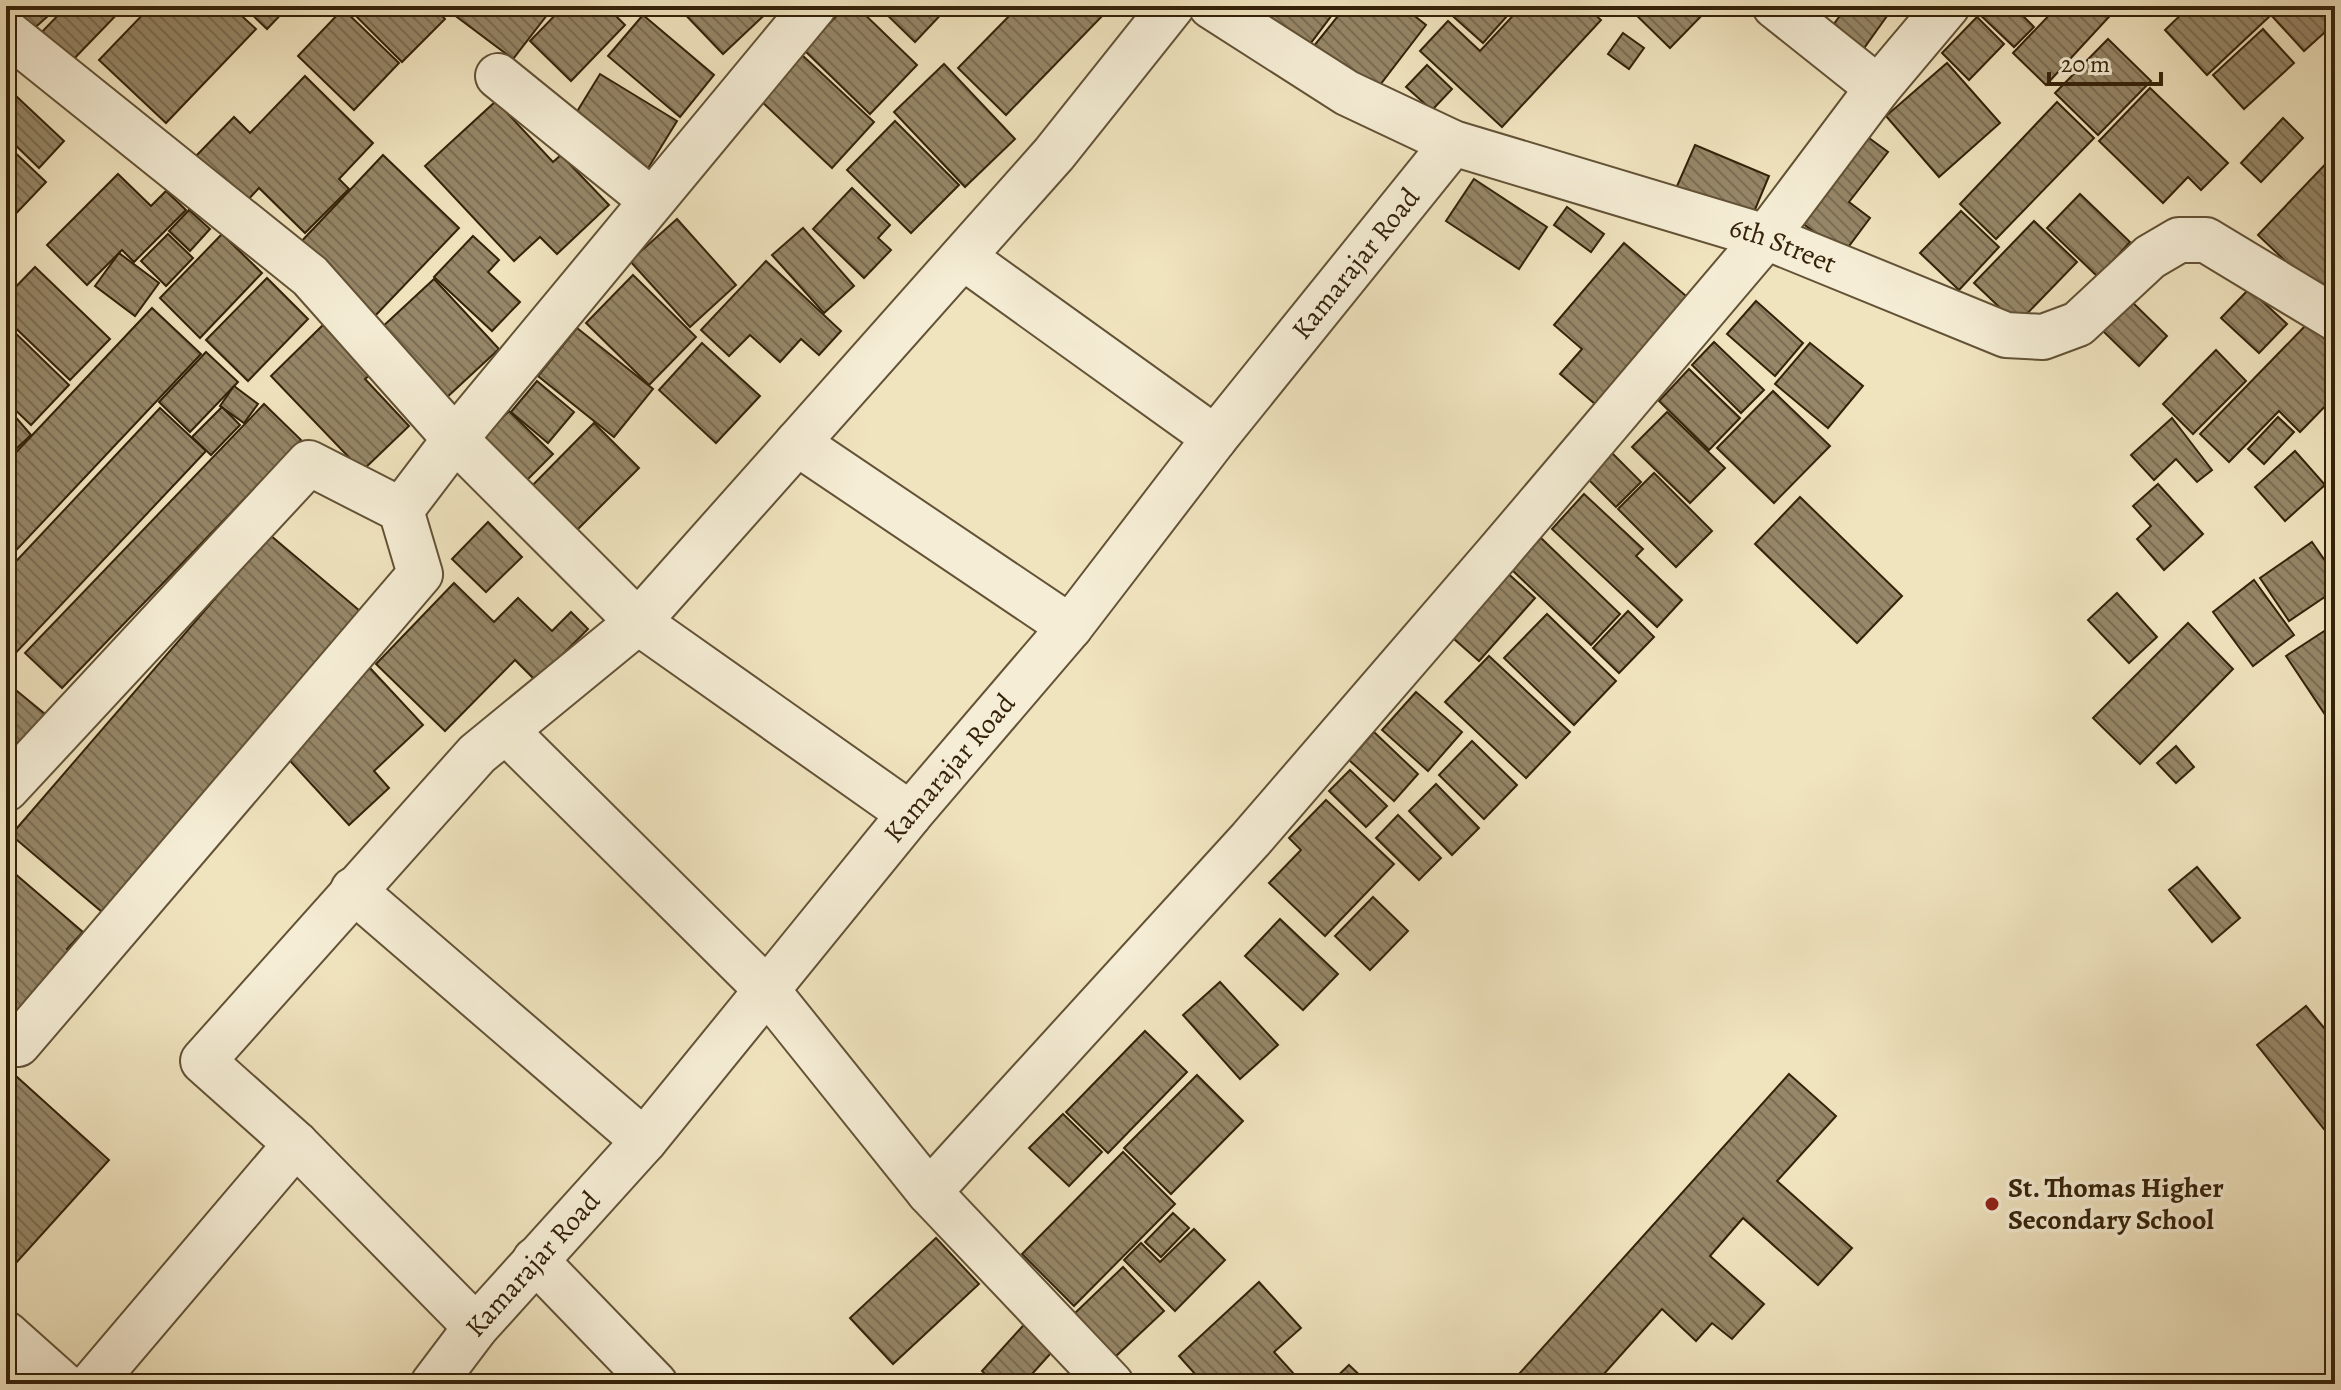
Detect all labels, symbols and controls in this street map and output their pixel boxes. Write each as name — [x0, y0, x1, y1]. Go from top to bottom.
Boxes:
scale bar — [2049, 36, 2161, 86]
text: 20 m — [2061, 48, 2110, 80]
street label: Kamarajar Road — [1283, 179, 1429, 347]
street label: 6th Street — [1725, 208, 1842, 283]
street label: Kamarajar Road — [875, 685, 1024, 851]
place label: St. Thomas Higher Secondary School — [2008, 1169, 2224, 1239]
street label: Kamarajar Road — [457, 1182, 609, 1346]
marker: St. Thomas Higher Secondary School — [1983, 1195, 2001, 1213]

